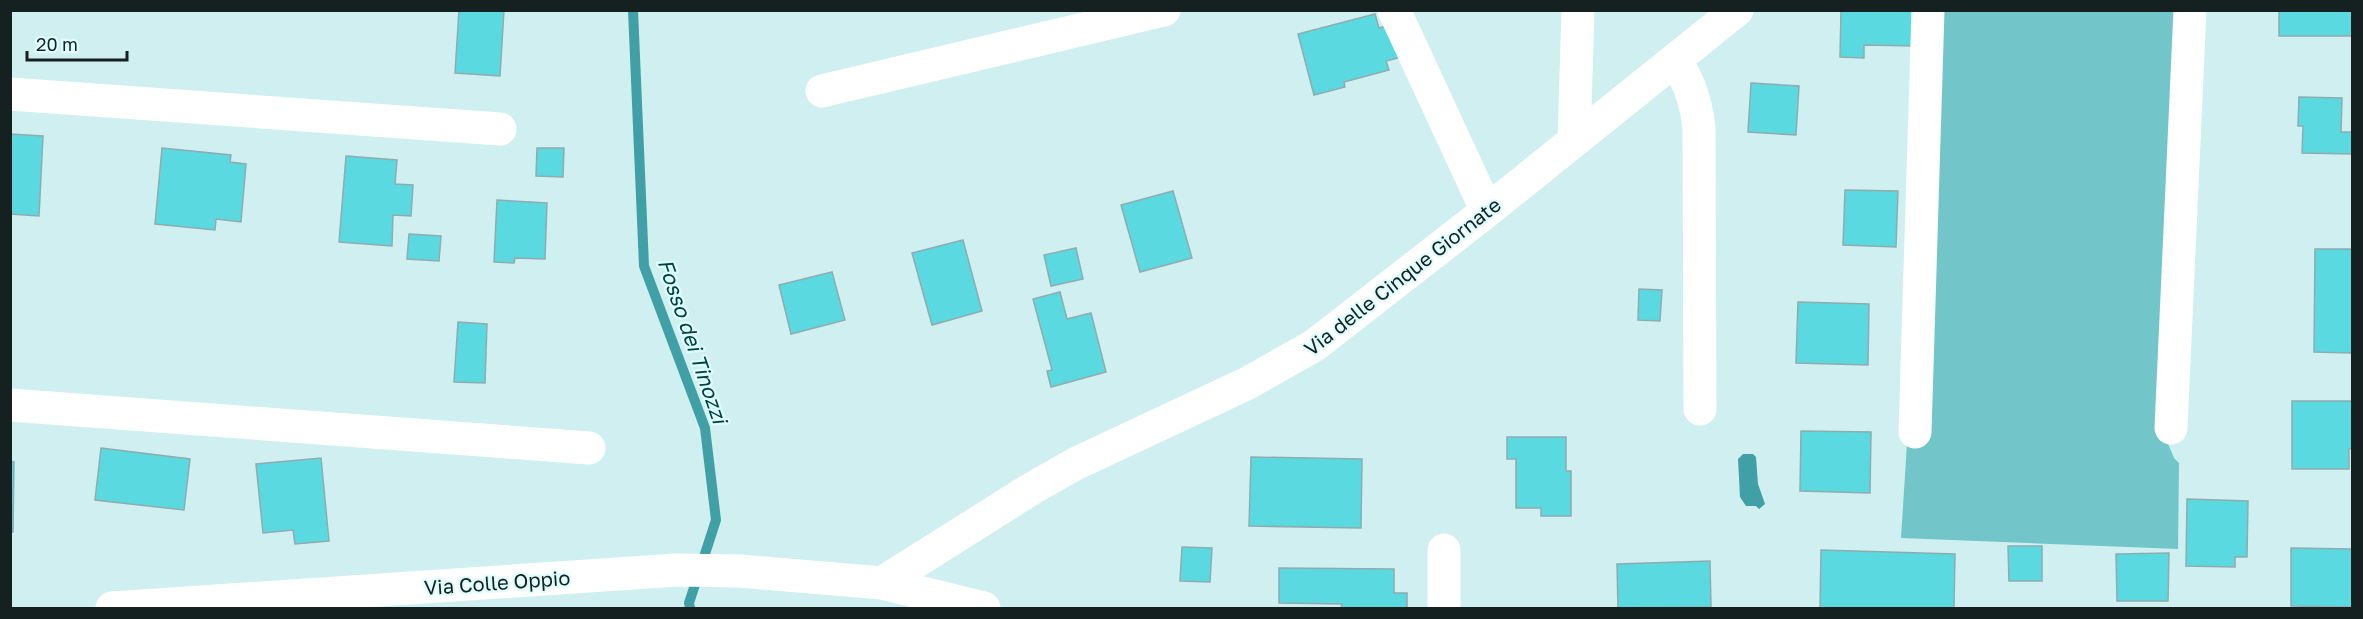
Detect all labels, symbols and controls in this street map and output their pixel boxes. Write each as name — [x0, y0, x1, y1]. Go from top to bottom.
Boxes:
scale bar — [27, 24, 128, 62]
text: 20 m — [36, 33, 78, 55]
street label: Via delle Cinque Giornate — [1299, 192, 1505, 360]
water label: Fosso dei Tinozzi — [653, 255, 734, 429]
street label: Via Colle Oppio — [423, 565, 571, 599]

